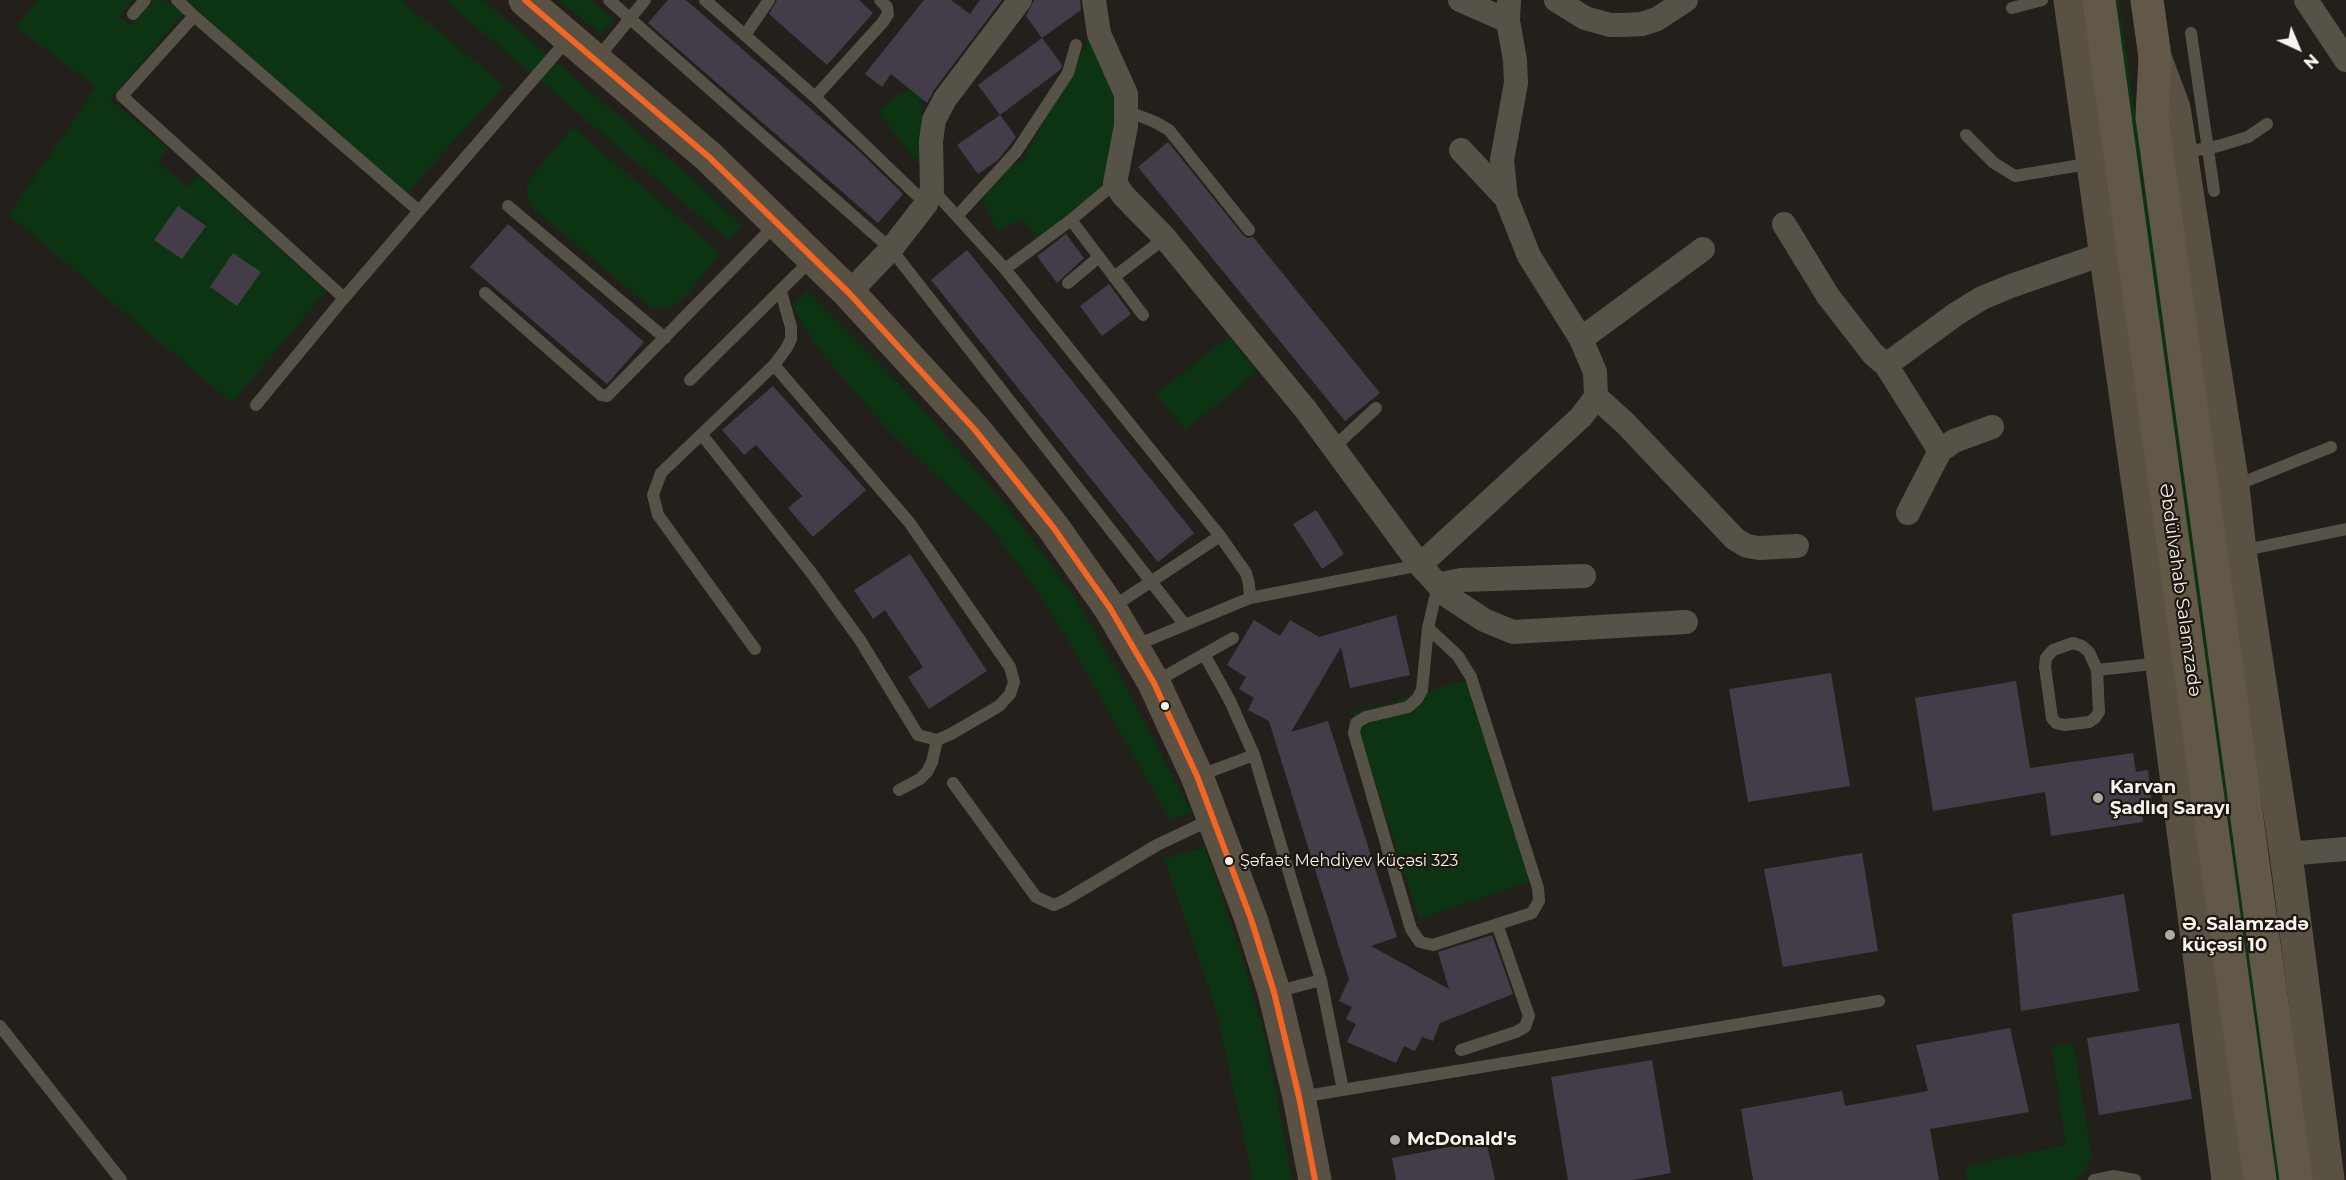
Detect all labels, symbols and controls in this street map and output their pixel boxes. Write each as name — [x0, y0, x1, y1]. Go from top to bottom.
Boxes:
north arrow — [2268, 18, 2328, 78]
text: N — [2300, 50, 2322, 73]
street label: Əbdülvahab Salamzadə — [2154, 482, 2206, 698]
unlabelled marker — [1159, 700, 1171, 712]
place label: Karvan Şadlıq Sarayı — [2110, 777, 2230, 820]
marker: Karvan Şadlıq Sarayı — [2091, 791, 2105, 805]
place label: Şəfaət Mehdiyev küçəsi 323 — [1240, 851, 1458, 871]
marker: Şəfaət Mehdiyev küçəsi 323 — [1223, 855, 1235, 867]
place label: Ə. Salamzadə küçəsi 10 — [2182, 914, 2309, 956]
marker: Ə. Salamzadə küçəsi 10 — [2163, 928, 2177, 942]
place label: McDonald's — [1407, 1129, 1517, 1151]
marker: McDonald's — [1388, 1133, 1402, 1147]

